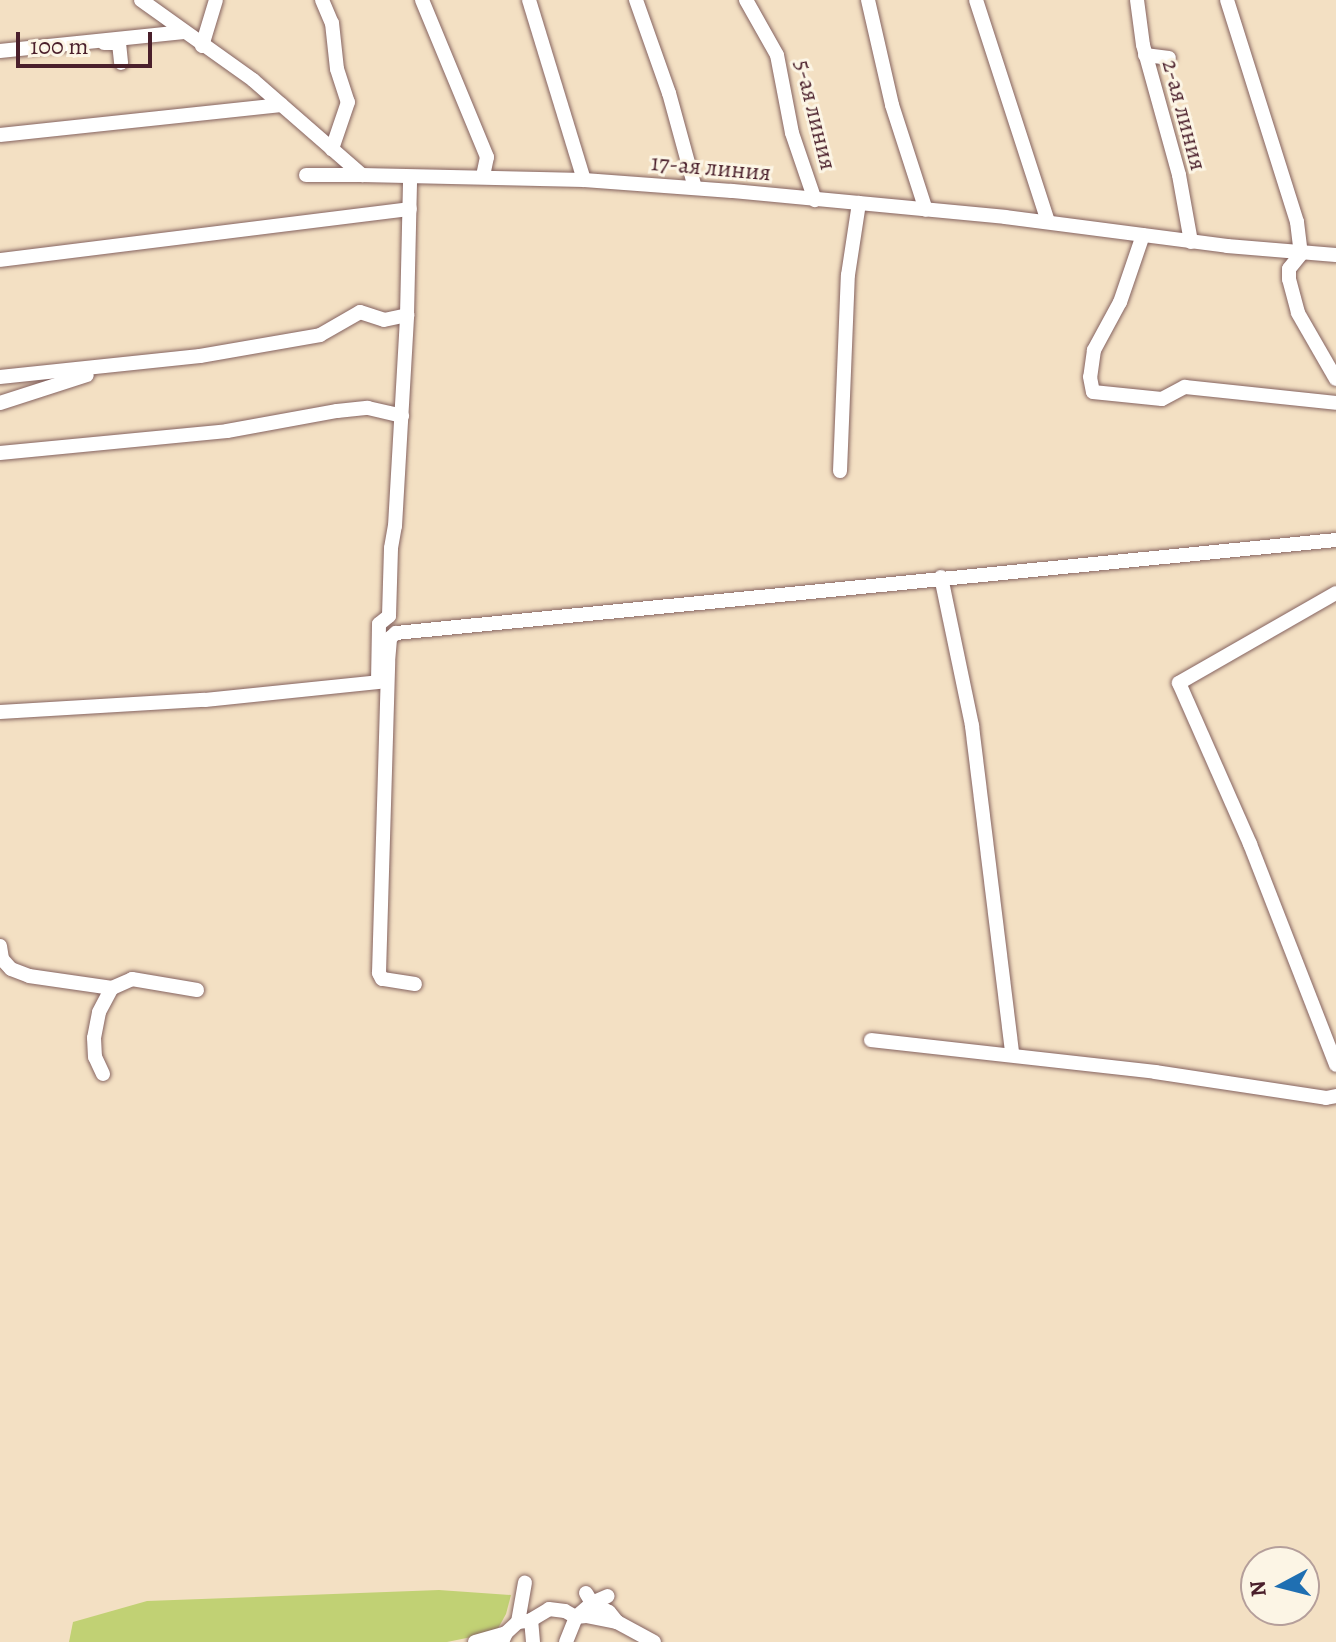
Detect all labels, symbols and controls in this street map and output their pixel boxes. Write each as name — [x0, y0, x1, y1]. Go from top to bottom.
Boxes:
scale bar — [20, 16, 156, 66]
text: 100 m — [30, 30, 89, 62]
street label: 2-ая линия — [1155, 56, 1213, 174]
street label: 5-ая линия — [787, 57, 843, 173]
street label: 17-ая линия — [650, 148, 772, 188]
north arrow — [1240, 1546, 1320, 1626]
text: N — [1242, 1579, 1274, 1598]

